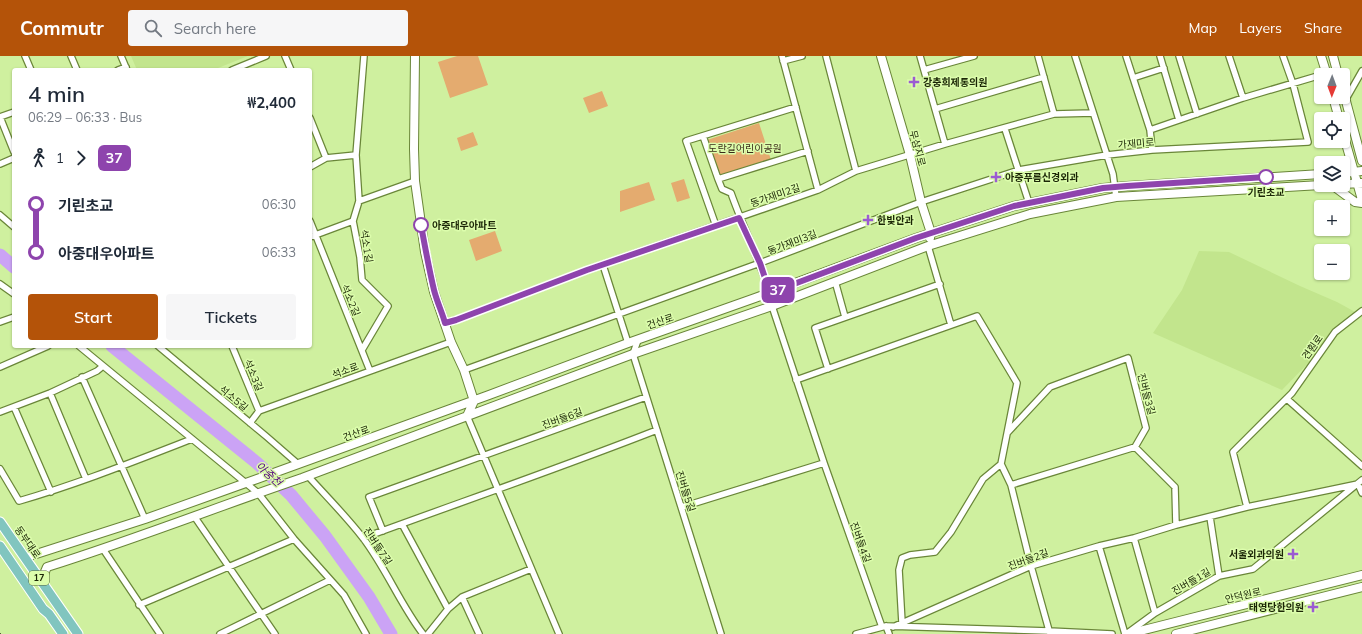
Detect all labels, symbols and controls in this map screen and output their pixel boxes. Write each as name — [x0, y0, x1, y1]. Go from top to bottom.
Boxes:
search box — [128, 10, 408, 46]
text: Commutr — [20, 16, 104, 40]
icon: search — [142, 17, 164, 39]
text: Search here — [174, 19, 256, 38]
text: Map — [1188, 19, 1217, 37]
text: Layers — [1239, 19, 1282, 37]
text: Share — [1304, 19, 1342, 37]
north arrow — [1314, 68, 1350, 104]
map controls — [1314, 68, 1350, 280]
marker: 강충희제통의원 — [908, 76, 920, 88]
place label: 강충희제통의원 — [923, 76, 987, 89]
text: 4 min — [28, 80, 85, 108]
text: ₩2,400 — [247, 93, 296, 112]
text: 06:29 – 06:33 · Bus — [28, 109, 142, 125]
button: locate — [1314, 112, 1350, 148]
street label: 무삼지로 — [906, 129, 929, 168]
street label: 가재미로 — [1117, 135, 1155, 152]
park label: 도란길어린이공원 — [708, 142, 782, 155]
icon: walk — [28, 147, 50, 169]
icon: forward — [70, 147, 92, 169]
text: 37 — [106, 149, 123, 167]
text: 1 — [56, 150, 64, 166]
button: layers — [1314, 156, 1350, 192]
marker: 기린초교 — [1258, 169, 1274, 185]
marker: 아중푸름신경외과 — [990, 171, 1002, 183]
place label: 아중푸름신경외과 — [1005, 171, 1079, 184]
street label: 동가재미2길 — [748, 181, 802, 210]
place label: 기린초교 — [1248, 186, 1284, 199]
text: 기린초교 — [58, 196, 113, 215]
text: 06:30 — [262, 196, 296, 212]
button: + — [1314, 200, 1350, 236]
marker: 한빛안과 — [862, 214, 874, 226]
place label: 한빛안과 — [877, 214, 914, 227]
marker: 아중대우아파트 — [413, 217, 429, 233]
place label: 아중대우아파트 — [432, 219, 496, 232]
street label: 동가재미3길 — [766, 227, 819, 258]
street label: 석소1길 — [357, 228, 376, 264]
text: 아중대우아파트 — [58, 244, 155, 263]
text: 06:33 — [262, 244, 296, 260]
button: − — [1314, 244, 1350, 280]
line badge: 37 — [760, 277, 796, 303]
text: 37 — [770, 281, 786, 299]
street label: 석소2길 — [338, 282, 363, 318]
button: Start — [28, 294, 158, 340]
button: Tickets — [166, 294, 296, 340]
street label: 건산로 — [645, 311, 675, 332]
street label: 견훤로 — [1299, 332, 1326, 362]
street label: 석소3길 — [241, 357, 266, 393]
street label: 석소로 — [330, 360, 360, 381]
street label: 진버들3길 — [1135, 372, 1158, 416]
street label: 석소5길 — [217, 383, 251, 414]
street label: 진버들6길 — [540, 405, 585, 432]
street label: 건산로 — [341, 423, 371, 444]
water label: 아중천 — [253, 459, 286, 491]
street label: 진버들5길 — [673, 469, 698, 514]
street label: 진버들4길 — [847, 520, 874, 565]
street label: 동부대로 — [12, 523, 43, 561]
street label: 진버들7길 — [360, 525, 395, 568]
street label: 진버들2길 — [1006, 546, 1051, 573]
place label: 서울외과의원 — [1229, 548, 1284, 561]
marker: 서울외과의원 — [1287, 548, 1299, 560]
street label: 진버들1길 — [1169, 565, 1213, 598]
road number: 17 — [29, 571, 49, 585]
street label: 안덕원로 — [1224, 585, 1263, 606]
place label: 태영당한의원 — [1249, 601, 1304, 614]
marker: 태영당한의원 — [1307, 601, 1319, 613]

